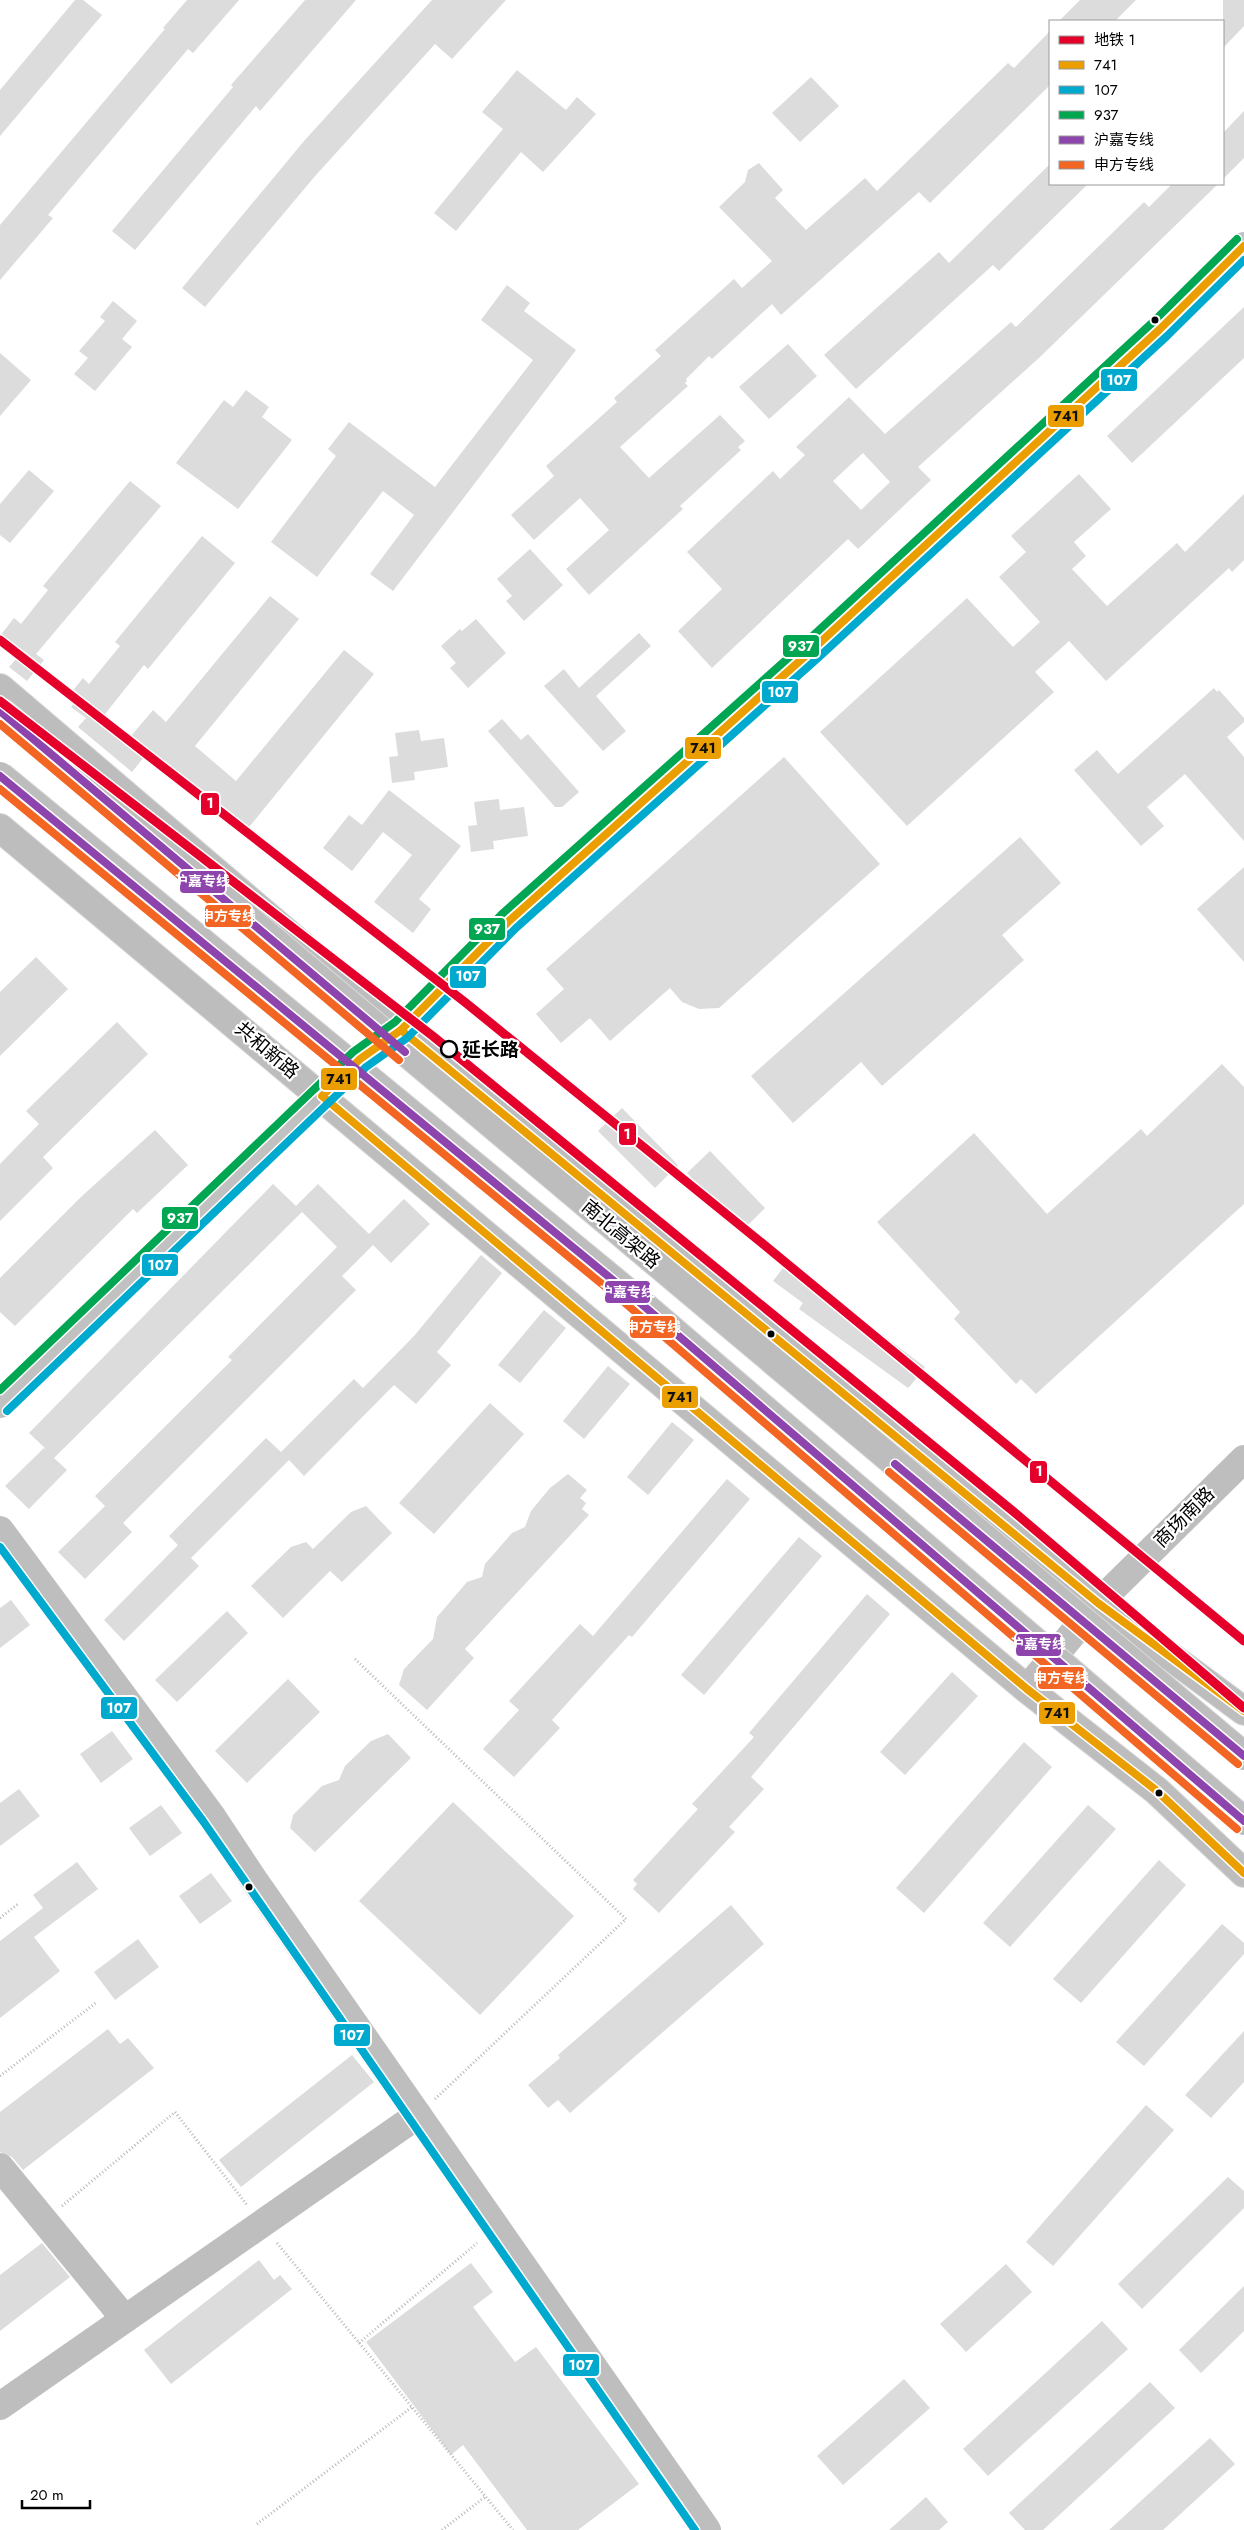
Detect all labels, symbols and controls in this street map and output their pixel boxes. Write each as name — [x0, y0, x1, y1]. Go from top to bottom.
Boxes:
legend — [1049, 20, 1224, 185]
text: 地铁 1 — [1094, 29, 1135, 51]
text: 741 — [1094, 54, 1117, 76]
text: 107 — [1094, 79, 1118, 101]
text: 937 — [1094, 104, 1119, 126]
text: 沪嘉专线 — [1094, 129, 1154, 151]
text: 申方专线 — [1094, 154, 1154, 176]
unlabelled marker — [1150, 315, 1160, 325]
line badge: 107 — [1100, 368, 1138, 392]
text: 107 — [1107, 370, 1132, 390]
line badge: 741 — [1047, 404, 1085, 428]
text: 741 — [1053, 406, 1079, 426]
line badge: 937 — [782, 634, 820, 658]
text: 937 — [788, 636, 815, 656]
line badge: 107 — [761, 680, 799, 704]
text: 107 — [768, 682, 793, 702]
line badge: 741 — [684, 736, 722, 760]
text: 741 — [690, 738, 716, 758]
line badge: 1 — [200, 792, 220, 816]
text: 1 — [206, 793, 214, 813]
line badge: 沪嘉专线 — [179, 870, 226, 894]
text: 沪嘉专线 — [174, 871, 230, 891]
line badge: 申方专线 — [204, 904, 252, 928]
text: 申方专线 — [200, 906, 256, 926]
line badge: 937 — [468, 917, 506, 941]
text: 937 — [474, 919, 501, 939]
line badge: 107 — [449, 965, 487, 989]
text: 107 — [456, 966, 481, 986]
street label: 共和新路 — [229, 1015, 305, 1085]
place label: 延长路 — [462, 1036, 519, 1063]
marker: 延长路 — [440, 1040, 458, 1058]
line badge: 741 — [320, 1067, 358, 1091]
text: 741 — [326, 1069, 352, 1089]
line badge: 1 — [618, 1122, 637, 1146]
text: 1 — [623, 1124, 631, 1144]
street label: 南北高架路 — [576, 1193, 666, 1275]
line badge: 937 — [161, 1206, 199, 1230]
text: 937 — [167, 1208, 194, 1228]
line badge: 107 — [141, 1253, 179, 1277]
text: 107 — [148, 1255, 173, 1275]
line badge: 沪嘉专线 — [604, 1280, 651, 1304]
text: 沪嘉专线 — [599, 1282, 655, 1302]
line badge: 申方专线 — [629, 1315, 676, 1339]
text: 申方专线 — [625, 1317, 681, 1337]
unlabelled marker — [766, 1329, 776, 1339]
line badge: 741 — [661, 1385, 699, 1409]
text: 741 — [667, 1387, 693, 1407]
line badge: 1 — [1029, 1460, 1048, 1484]
text: 1 — [1035, 1461, 1043, 1481]
street label: 商场南路 — [1148, 1481, 1220, 1553]
line badge: 沪嘉专线 — [1015, 1633, 1062, 1657]
text: 沪嘉专线 — [1010, 1634, 1066, 1654]
line badge: 申方专线 — [1037, 1666, 1085, 1690]
text: 申方专线 — [1033, 1668, 1089, 1688]
line badge: 107 — [100, 1696, 138, 1720]
text: 107 — [107, 1698, 132, 1718]
line badge: 741 — [1038, 1701, 1076, 1725]
text: 741 — [1044, 1703, 1070, 1723]
unlabelled marker — [1154, 1788, 1164, 1798]
unlabelled marker — [244, 1882, 254, 1892]
line badge: 107 — [333, 2023, 371, 2047]
text: 107 — [340, 2025, 365, 2045]
line badge: 107 — [562, 2353, 600, 2377]
text: 107 — [569, 2355, 594, 2375]
scale bar — [22, 2478, 90, 2510]
text: 20 m — [30, 2484, 64, 2506]

